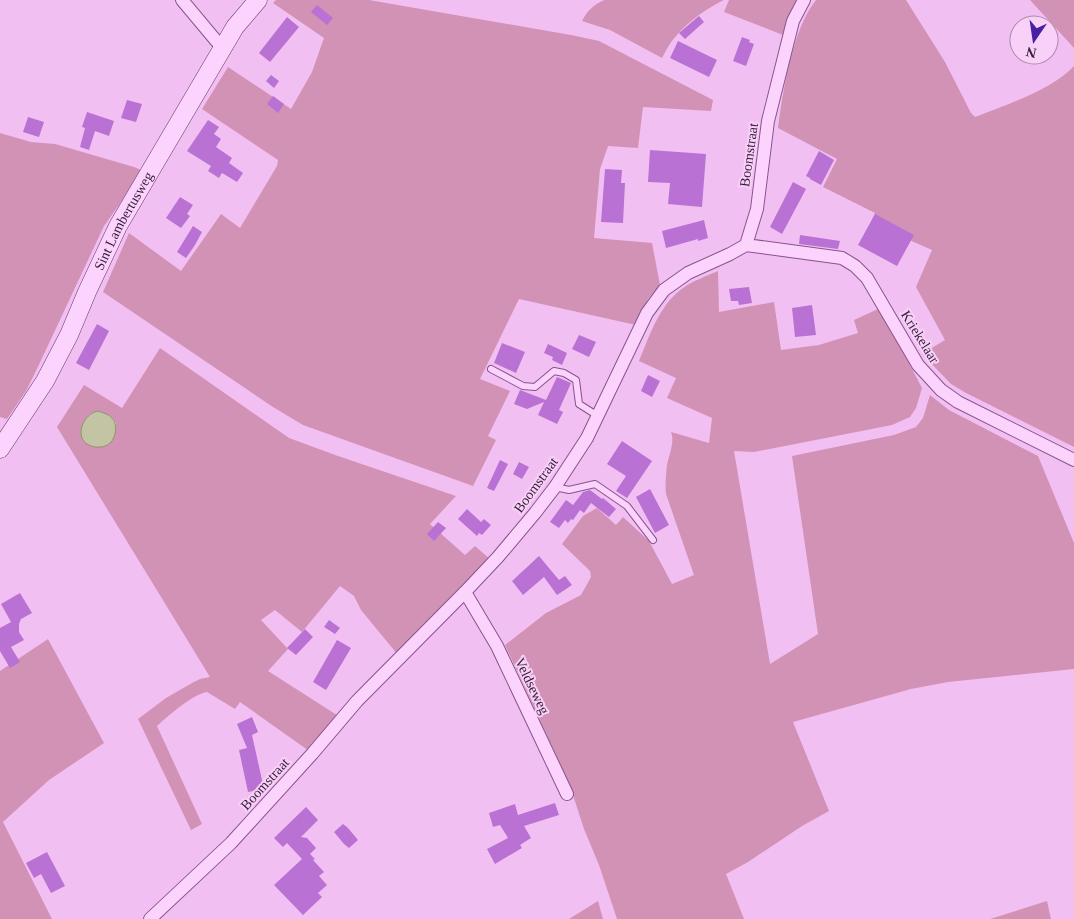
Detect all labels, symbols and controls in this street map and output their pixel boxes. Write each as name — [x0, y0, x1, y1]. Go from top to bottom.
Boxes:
north arrow — [1009, 15, 1059, 65]
text: N — [1025, 44, 1038, 61]
street label: Boomstraat — [737, 122, 761, 188]
street label: Sint Lambertusweg — [91, 169, 156, 272]
street label: Kriekelaar — [898, 308, 942, 366]
street label: Boomstraat — [511, 454, 561, 516]
street label: Veldseweg — [512, 655, 552, 717]
street label: Boomstraat — [238, 755, 292, 813]

